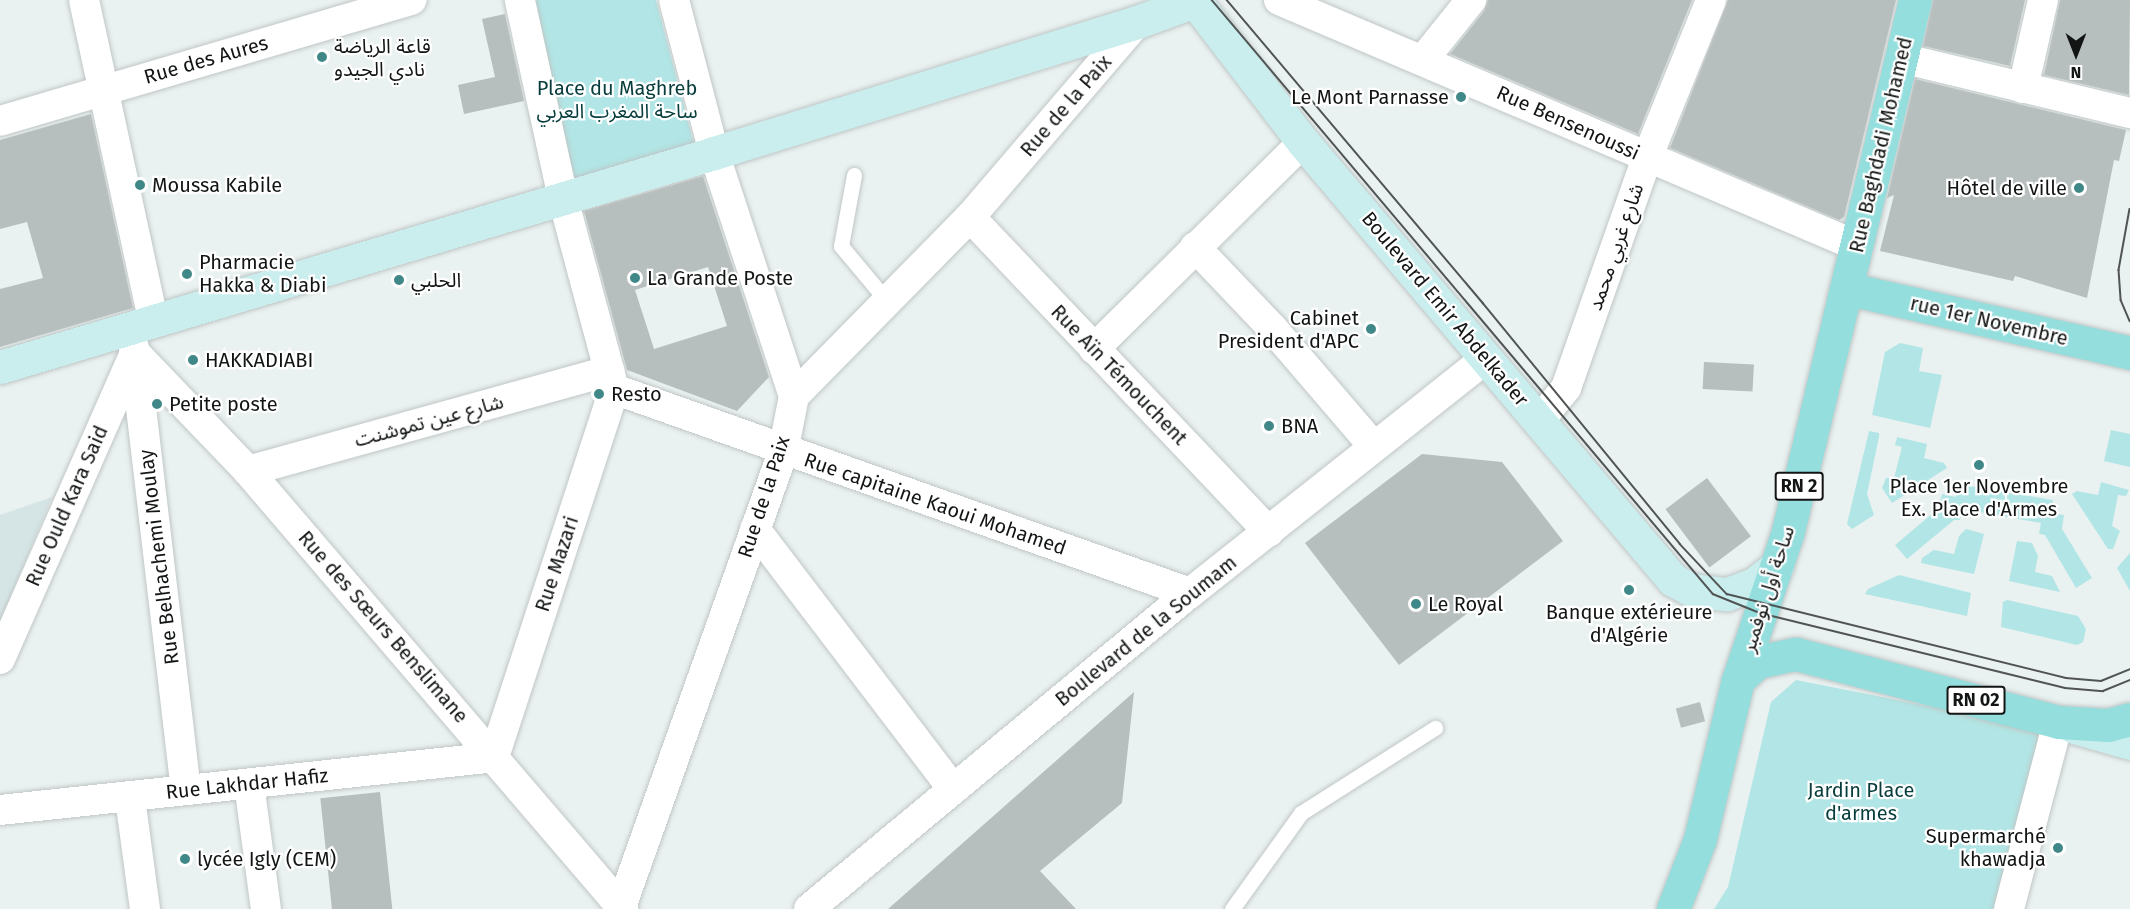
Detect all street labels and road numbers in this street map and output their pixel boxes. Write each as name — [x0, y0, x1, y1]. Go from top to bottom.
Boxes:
street label: Rue des Aures — [141, 31, 271, 89]
street label: Rue Baghdadi Mohamed — [1845, 35, 1917, 255]
street label: Rue de la Paix — [1015, 50, 1117, 162]
street label: Rue Bensenoussi — [1493, 81, 1643, 165]
street label: شارع غربي محمد — [1583, 180, 1649, 314]
street label: Boulevard Emir Abdelkader — [1357, 207, 1533, 411]
street label: rue 1er Novembre — [1908, 291, 2070, 351]
street label: Rue Aïn Témouchent — [1046, 300, 1192, 450]
street label: شارع عين تموشنت — [352, 390, 506, 452]
street label: Rue Ould Kara Said — [21, 422, 113, 590]
street label: Rue de la Paix — [733, 433, 795, 561]
street label: Rue Belhachemi Moulay — [134, 448, 184, 666]
street label: Rue capitaine Kaoui Mohamed — [801, 448, 1069, 560]
road number: RN 2 — [1774, 471, 1824, 501]
street label: Rue Mazari — [530, 513, 584, 615]
street label: ساحة أول نوفمبر — [1736, 523, 1800, 655]
street label: Rue des Sœurs Benslimane — [293, 526, 473, 728]
street label: Boulevard de la Soumam — [1051, 550, 1241, 712]
road number: RN 02 — [1946, 685, 2006, 715]
street label: Rue Lakhdar Hafiz — [165, 764, 329, 804]

